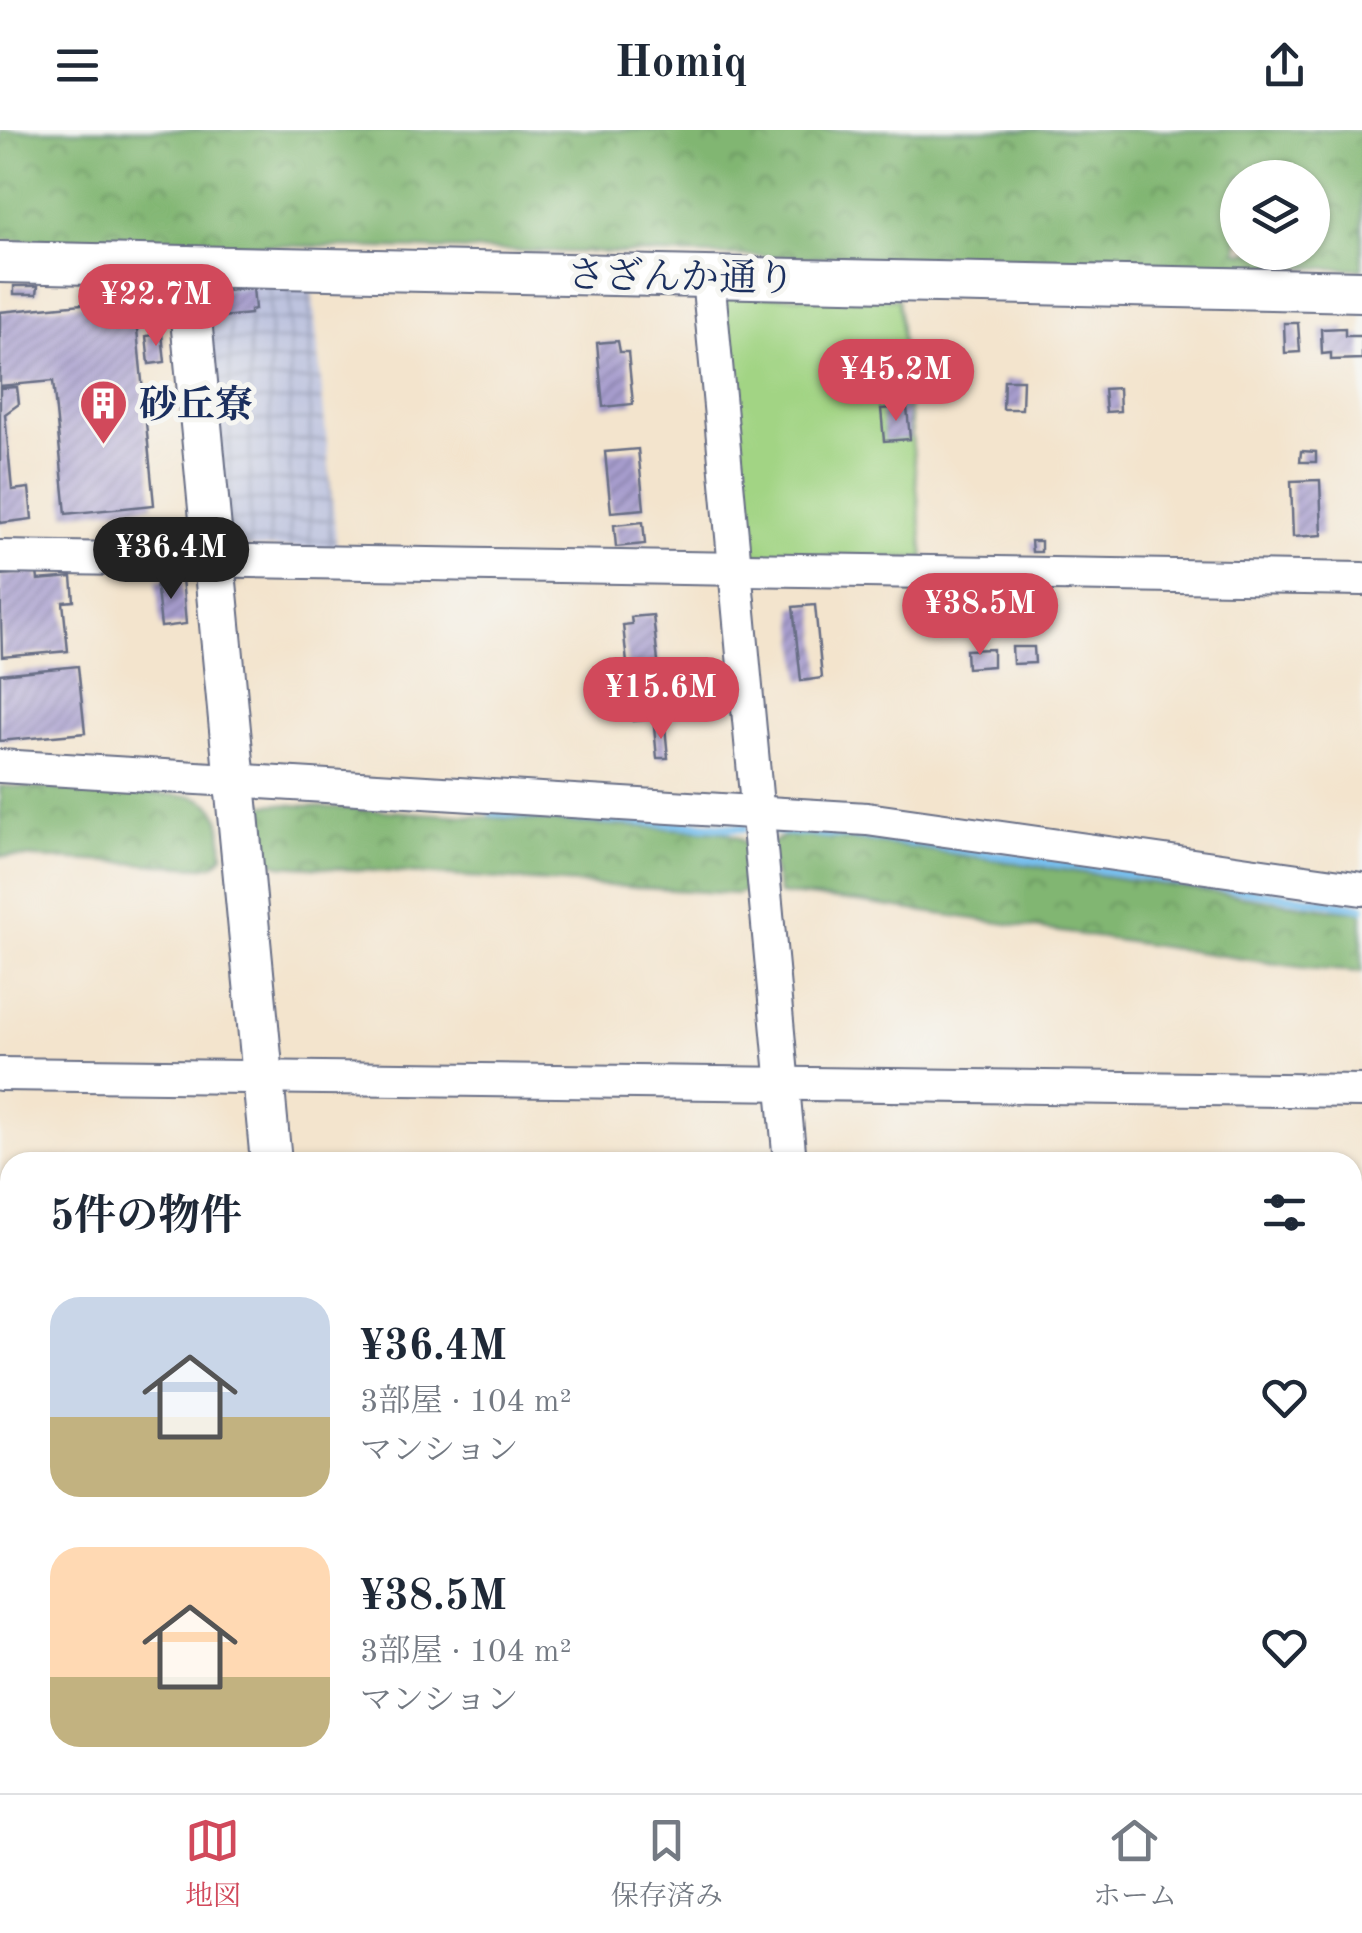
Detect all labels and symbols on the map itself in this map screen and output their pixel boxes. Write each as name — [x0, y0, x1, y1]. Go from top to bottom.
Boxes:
street label: さざんか通り — [567, 255, 795, 300]
pin: ¥22.7M — [75, 264, 237, 349]
pin: ¥45.2M — [815, 339, 977, 424]
building icon: 砂丘寮 — [78, 378, 130, 446]
place label: 砂丘寮 — [139, 384, 253, 426]
pin: ¥36.4M — [90, 517, 252, 602]
pin: ¥38.5M — [899, 573, 1061, 658]
pin: ¥15.6M — [580, 657, 742, 742]

